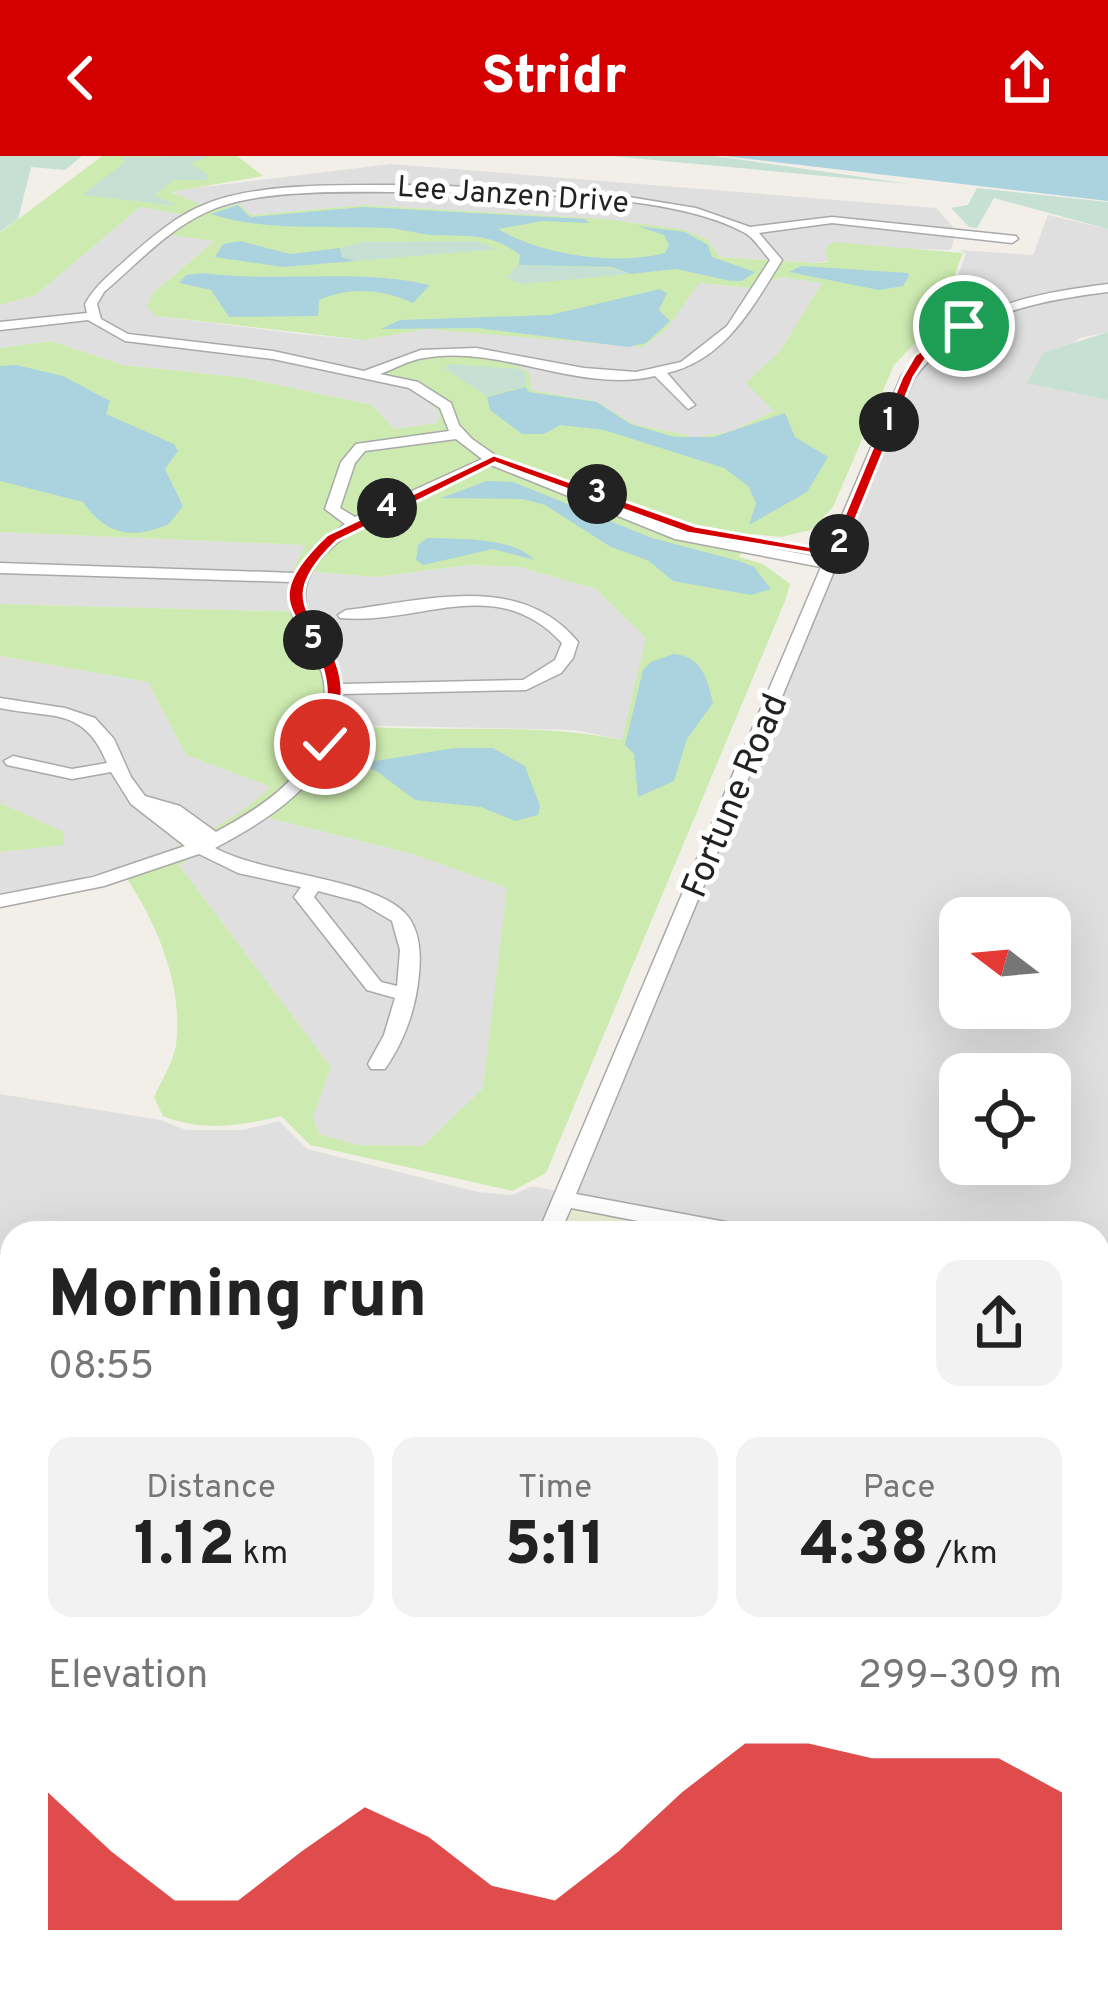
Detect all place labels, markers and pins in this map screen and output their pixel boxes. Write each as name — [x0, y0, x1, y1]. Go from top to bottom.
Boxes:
pin — [913, 275, 1015, 377]
pin: 1 — [859, 392, 919, 452]
pin: 3 — [567, 464, 627, 524]
pin: 4 — [357, 478, 417, 538]
pin: 2 — [809, 514, 869, 574]
pin: 5 — [283, 610, 343, 670]
pin — [274, 693, 376, 795]

